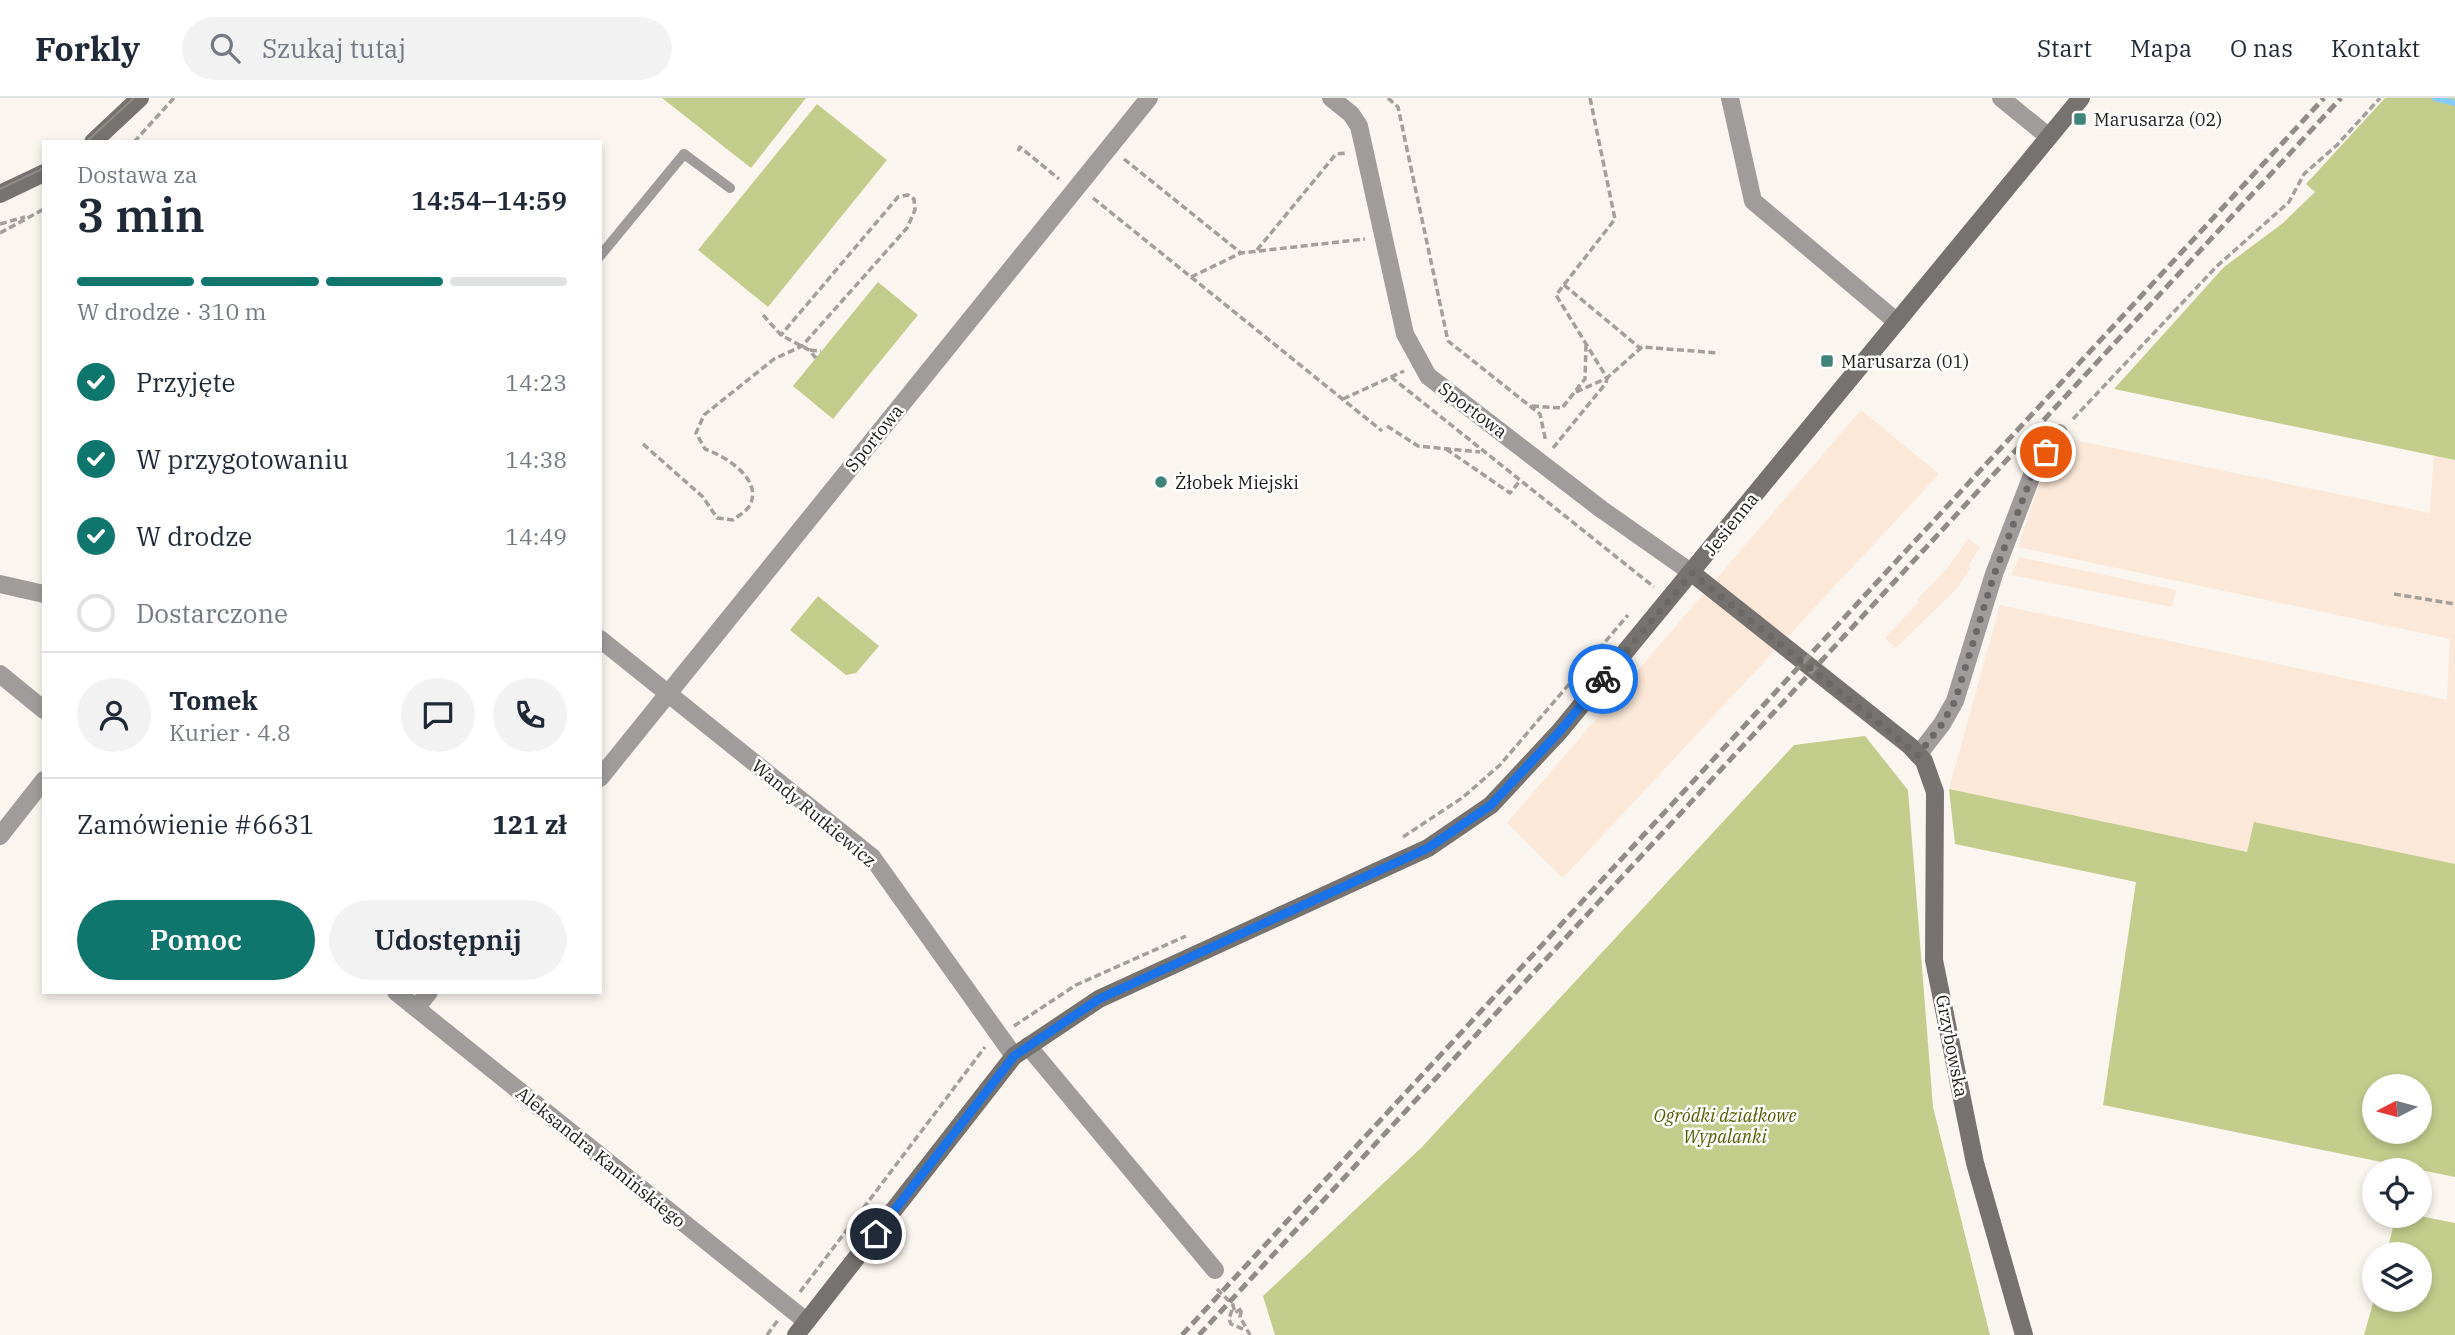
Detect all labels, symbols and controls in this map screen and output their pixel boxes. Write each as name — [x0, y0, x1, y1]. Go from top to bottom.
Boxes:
search box — [182, 17, 672, 80]
text: Forkly — [35, 27, 140, 70]
icon: search — [206, 29, 244, 67]
text: Szukaj tutaj — [262, 31, 406, 65]
text: Start — [2037, 32, 2092, 64]
text: Mapa — [2130, 32, 2192, 64]
text: O nas — [2230, 32, 2293, 64]
text: Kontakt — [2331, 32, 2420, 64]
place label: Marusarza (02) — [2094, 108, 2222, 131]
marker: Marusarza (02) — [2072, 111, 2088, 127]
text: Dostawa za — [77, 159, 198, 189]
text: 14:54–14:59 — [411, 183, 567, 217]
text: 3 min — [77, 185, 205, 245]
text: W drodze · 310 m — [77, 296, 267, 326]
place label: Marusarza (01) — [1841, 350, 1969, 373]
marker: Marusarza (01) — [1819, 353, 1835, 369]
icon: check — [77, 363, 115, 401]
text: Przyjęte — [136, 365, 236, 399]
text: 14:23 — [505, 367, 567, 397]
street label: Sportowa — [1434, 377, 1512, 443]
street label: Sportowa — [840, 400, 908, 476]
pin — [2016, 422, 2076, 482]
icon: bag — [2027, 433, 2065, 471]
icon: check — [77, 440, 115, 478]
text: W przygotowaniu — [136, 442, 349, 476]
text: 14:38 — [505, 444, 567, 474]
place label: Żłobek Miejski — [1175, 471, 1299, 494]
marker: Żłobek Miejski — [1153, 474, 1169, 490]
street label: Jesienna — [1699, 488, 1764, 560]
icon: check — [77, 517, 115, 555]
text: W drodze — [136, 519, 252, 553]
text: 14:49 — [505, 521, 567, 551]
text: Dostarczone — [136, 596, 288, 630]
courier — [1568, 644, 1638, 714]
icon: bike — [1584, 660, 1622, 698]
button: person — [77, 678, 151, 752]
button: chat — [401, 678, 475, 752]
button: phone — [493, 678, 567, 752]
text: Tomek — [169, 683, 258, 717]
text: Kurier · 4.8 — [169, 717, 291, 747]
street label: Wandy Rutkiewicz — [747, 754, 881, 872]
text: Zamówienie #6631 — [77, 807, 315, 841]
text: 121 zł — [492, 807, 567, 841]
button: Pomoc — [77, 900, 315, 980]
button: Udostępnij — [329, 900, 567, 980]
street label: Grzybowska — [1931, 993, 1973, 1099]
north arrow — [2362, 1074, 2432, 1144]
map controls — [2362, 1074, 2432, 1312]
street label: Aleksandra Kamińskiego — [511, 1081, 691, 1233]
park label: Ogródki działkowe Wypalanki — [1654, 1104, 1796, 1148]
button: locate — [2362, 1158, 2432, 1228]
pin — [846, 1204, 906, 1264]
icon: home — [857, 1215, 895, 1253]
button: layers — [2362, 1242, 2432, 1312]

